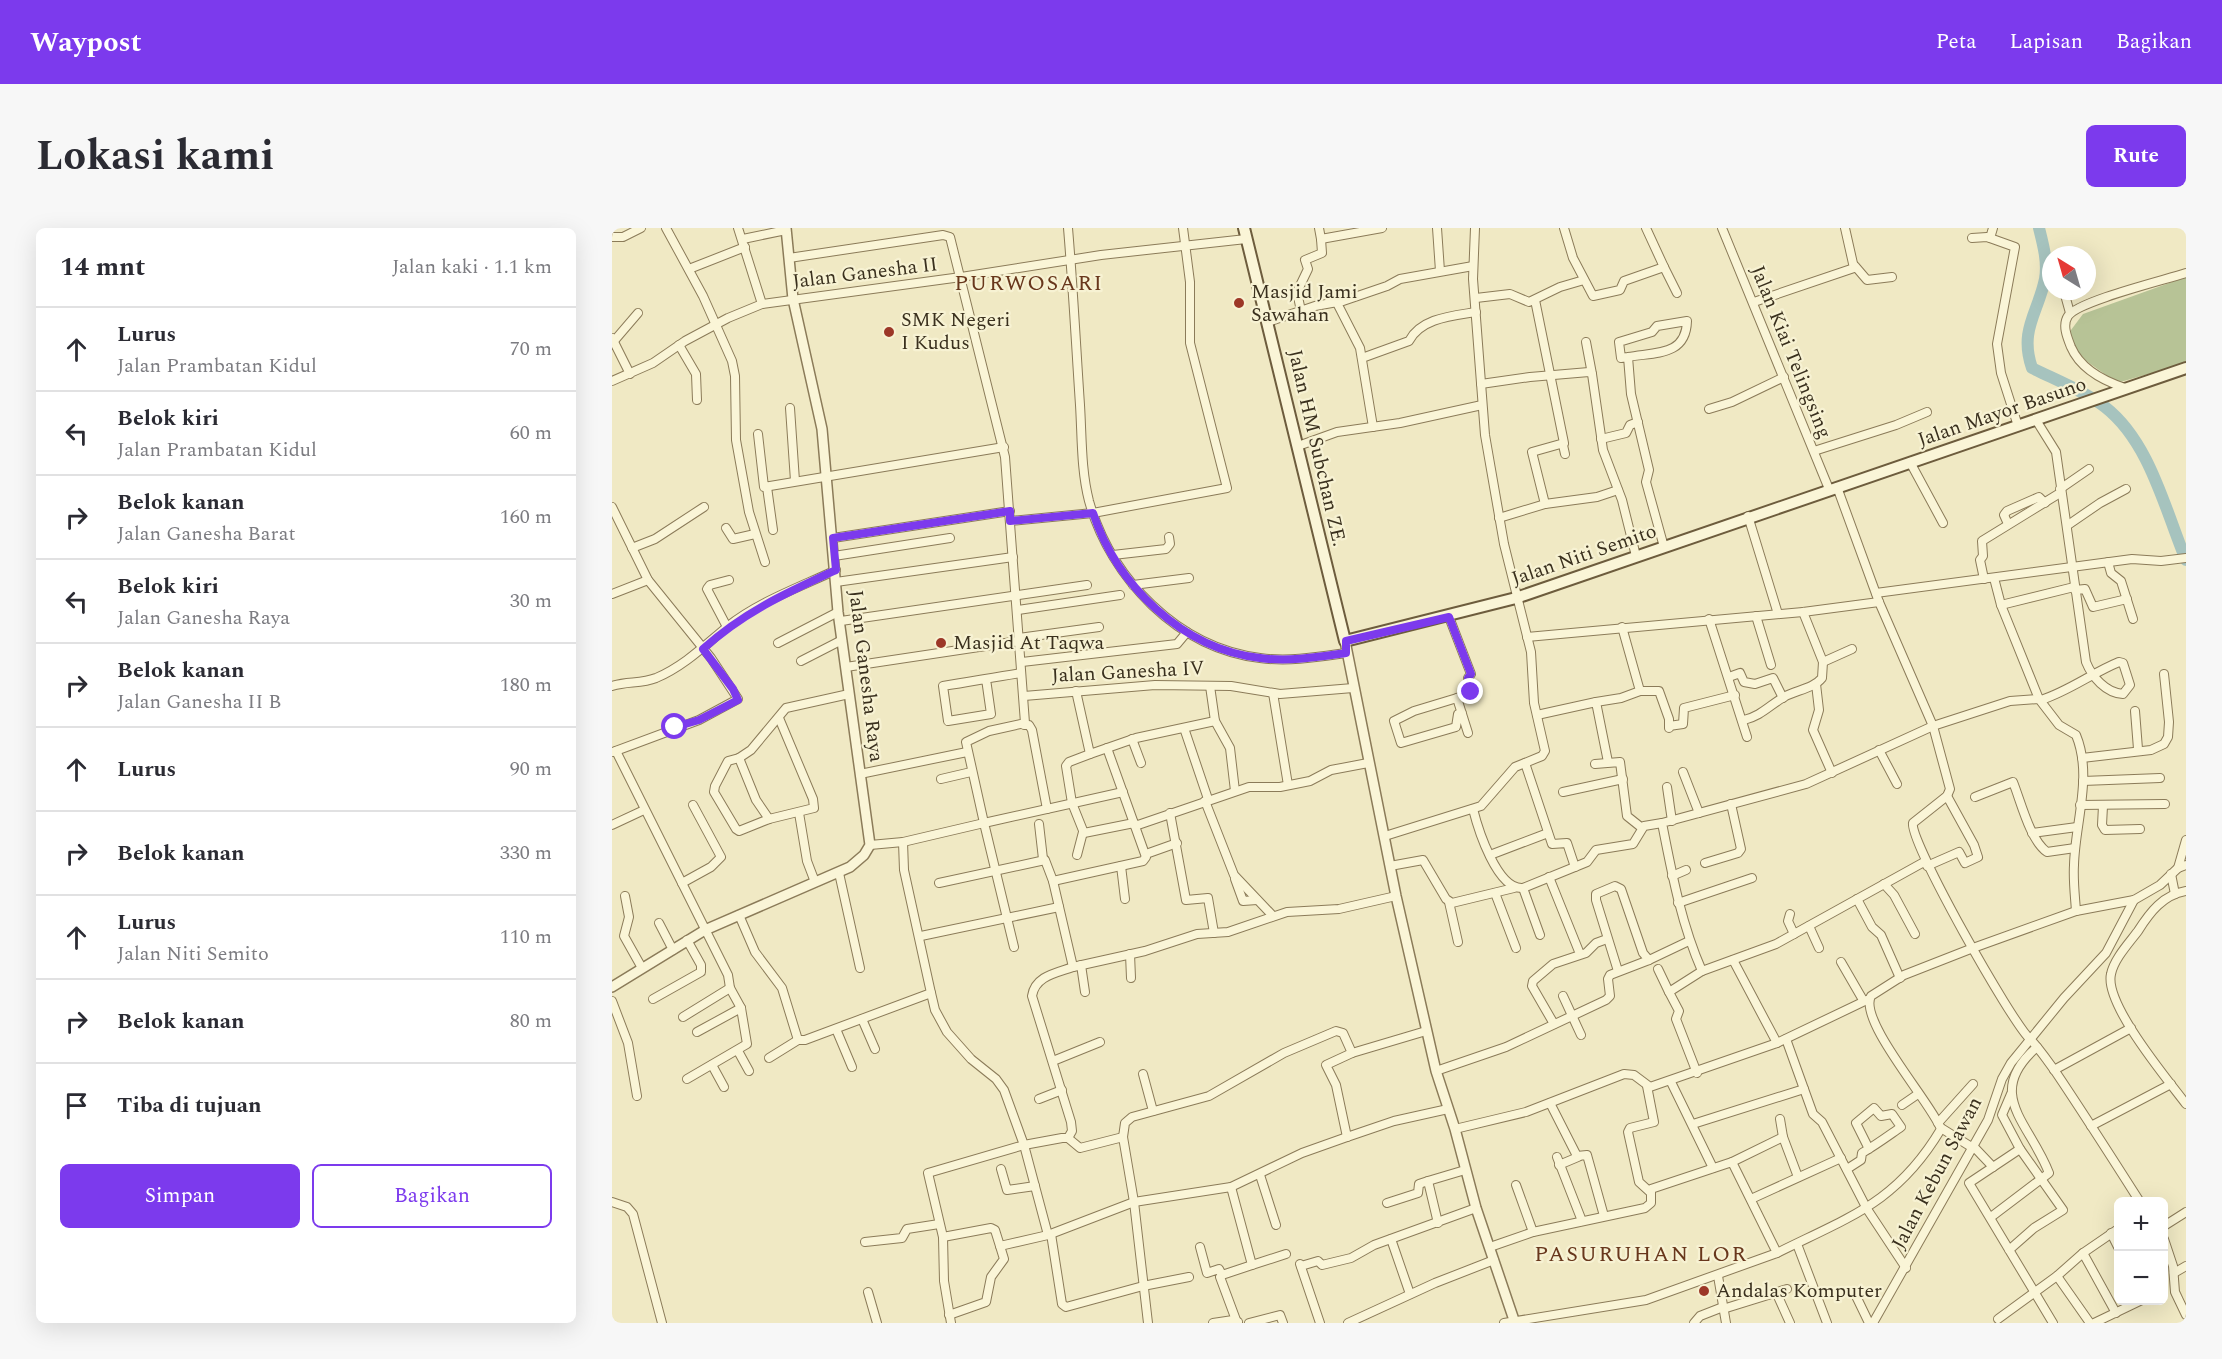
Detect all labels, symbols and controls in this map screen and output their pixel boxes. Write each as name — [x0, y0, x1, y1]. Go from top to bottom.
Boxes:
text: Waypost — [30, 21, 141, 64]
text: Peta — [1936, 26, 1976, 58]
text: Lapisan — [2009, 26, 2083, 58]
text: Bagikan — [2116, 26, 2192, 58]
text: Lokasi kami — [36, 125, 274, 188]
button: Rute — [2086, 125, 2186, 187]
north arrow — [2042, 246, 2096, 300]
text: 14 mnt — [60, 247, 145, 287]
street label: Jalan Ganesha II — [791, 249, 939, 297]
text: Jalan kaki · 1.1 km — [392, 252, 552, 282]
street label: Jalan Kiai Telingsing — [1743, 261, 1839, 443]
district label: PURWOSARI — [954, 267, 1104, 300]
place label: Masjid Jami Sawahan — [1251, 277, 1358, 330]
marker: Masjid Jami Sawahan — [1232, 296, 1246, 310]
place label: SMK Negeri I Kudus — [901, 305, 1010, 358]
text: Lurus — [117, 318, 176, 351]
marker: SMK Negeri I Kudus — [882, 325, 896, 339]
icon: ahead — [60, 333, 93, 366]
text: 70 m — [510, 334, 552, 364]
street label: Jalan HM Subchan ZE. — [1280, 347, 1354, 549]
text: Jalan Prambatan Kidul — [117, 351, 317, 381]
street label: Jalan Mayor Basuno — [1914, 369, 2090, 455]
text: Belok kiri — [117, 402, 219, 435]
icon: left — [60, 417, 93, 450]
text: 60 m — [510, 418, 552, 448]
text: Jalan Prambatan Kidul — [117, 435, 317, 465]
text: Belok kanan — [117, 486, 245, 519]
icon: right — [60, 501, 93, 534]
text: 160 m — [500, 502, 552, 532]
street label: Jalan Niti Semito — [1507, 516, 1661, 594]
text: Jalan Ganesha Barat — [117, 519, 296, 549]
text: Belok kiri — [117, 570, 219, 603]
icon: left — [60, 585, 93, 618]
text: 30 m — [510, 586, 552, 616]
street label: Jalan Ganesha Raya — [841, 588, 891, 764]
text: Jalan Ganesha Raya — [117, 603, 290, 633]
place label: Masjid At Taqwa — [953, 628, 1104, 658]
marker: Masjid At Taqwa — [934, 636, 948, 650]
street label: Jalan Ganesha IV — [1051, 653, 1205, 691]
text: Belok kanan — [117, 654, 245, 687]
icon: right — [60, 669, 93, 702]
text: 180 m — [500, 670, 552, 700]
route end — [1457, 678, 1483, 704]
text: Jalan Ganesha II B — [117, 687, 281, 717]
route start — [661, 713, 687, 739]
icon: ahead — [60, 753, 93, 786]
text: Lurus — [117, 753, 176, 786]
text: 90 m — [510, 754, 552, 784]
icon: right — [60, 837, 93, 870]
text: Belok kanan — [117, 837, 245, 870]
text: 330 m — [500, 838, 552, 868]
text: Lurus — [117, 906, 176, 939]
icon: ahead — [60, 921, 93, 954]
text: 110 m — [500, 922, 552, 952]
text: Jalan Niti Semito — [117, 939, 269, 969]
icon: right — [60, 1005, 93, 1038]
text: Belok kanan — [117, 1005, 245, 1038]
text: 80 m — [510, 1006, 552, 1036]
icon: arrive — [60, 1089, 93, 1122]
text: Tiba di tujuan — [117, 1089, 262, 1122]
street label: Jalan Kebun Sawan — [1884, 1091, 1990, 1255]
button: Simpan — [60, 1164, 300, 1228]
button: Bagikan — [312, 1164, 552, 1228]
map controls — [2114, 1197, 2168, 1305]
button: + — [2114, 1197, 2168, 1251]
district label: PASURUHAN LOR — [1534, 1238, 1748, 1271]
button: − — [2114, 1251, 2168, 1305]
place label: Andalas Komputer — [1716, 1276, 1882, 1306]
marker: Andalas Komputer — [1697, 1284, 1711, 1298]

